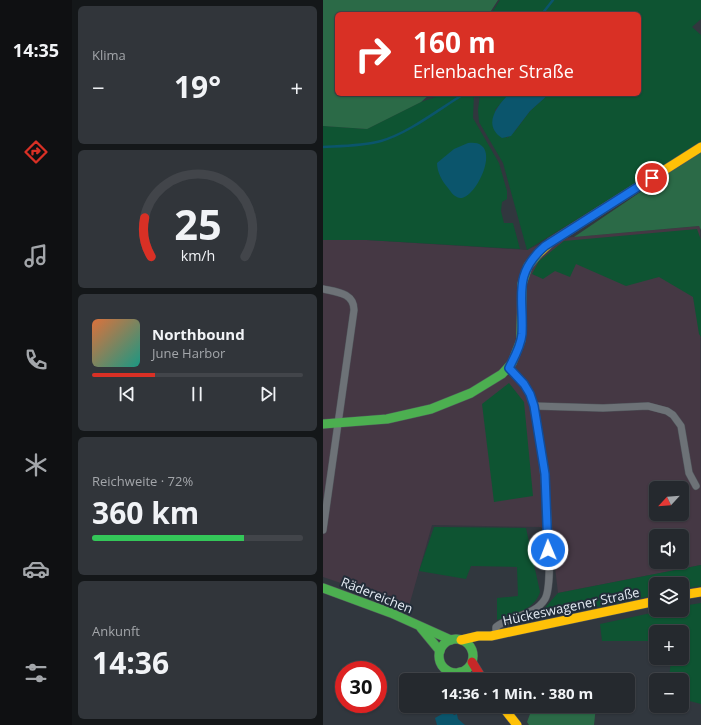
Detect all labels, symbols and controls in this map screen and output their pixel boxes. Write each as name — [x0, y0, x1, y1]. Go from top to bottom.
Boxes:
text: 160 m — [413, 23, 496, 61]
icon: right — [347, 28, 399, 80]
text: 14:35 — [13, 38, 59, 62]
text: Klima — [92, 46, 126, 64]
text: Erlenbacher Straße — [413, 59, 574, 83]
text: 19° — [174, 66, 221, 107]
text: − — [92, 72, 105, 102]
text: + — [290, 72, 303, 102]
icon: directions — [22, 138, 50, 166]
pin — [635, 161, 669, 195]
icon: arrive — [641, 167, 663, 189]
text: 25 — [174, 195, 221, 251]
icon: music — [22, 242, 50, 270]
text: km/h — [180, 245, 215, 264]
text: Northbound — [152, 324, 245, 344]
text: June Harbor — [152, 344, 225, 362]
icon: phone — [22, 346, 50, 374]
icon: previous — [116, 383, 138, 405]
icon: pause — [186, 383, 208, 405]
icon: next — [257, 383, 279, 405]
icon: climate — [22, 451, 50, 479]
text: Reichweite · 72% — [92, 472, 193, 490]
north arrow — [649, 481, 689, 521]
map controls — [649, 481, 689, 713]
text: 360 km — [92, 492, 199, 533]
position arrow — [527, 529, 569, 571]
button: sound — [649, 529, 689, 569]
icon: car — [22, 555, 50, 583]
street label: Rädereichen — [338, 572, 416, 618]
button: layers — [649, 577, 689, 617]
street label: Hückeswagener Straße — [501, 583, 641, 629]
text: Ankunft — [92, 622, 140, 640]
button: + — [649, 625, 689, 665]
text: 14:36 — [92, 642, 169, 683]
icon: filters — [22, 659, 50, 687]
speed limit sign: 30 — [335, 661, 387, 713]
button: − — [649, 673, 689, 713]
text: 14:36 · 1 Min. · 380 m — [441, 683, 593, 703]

